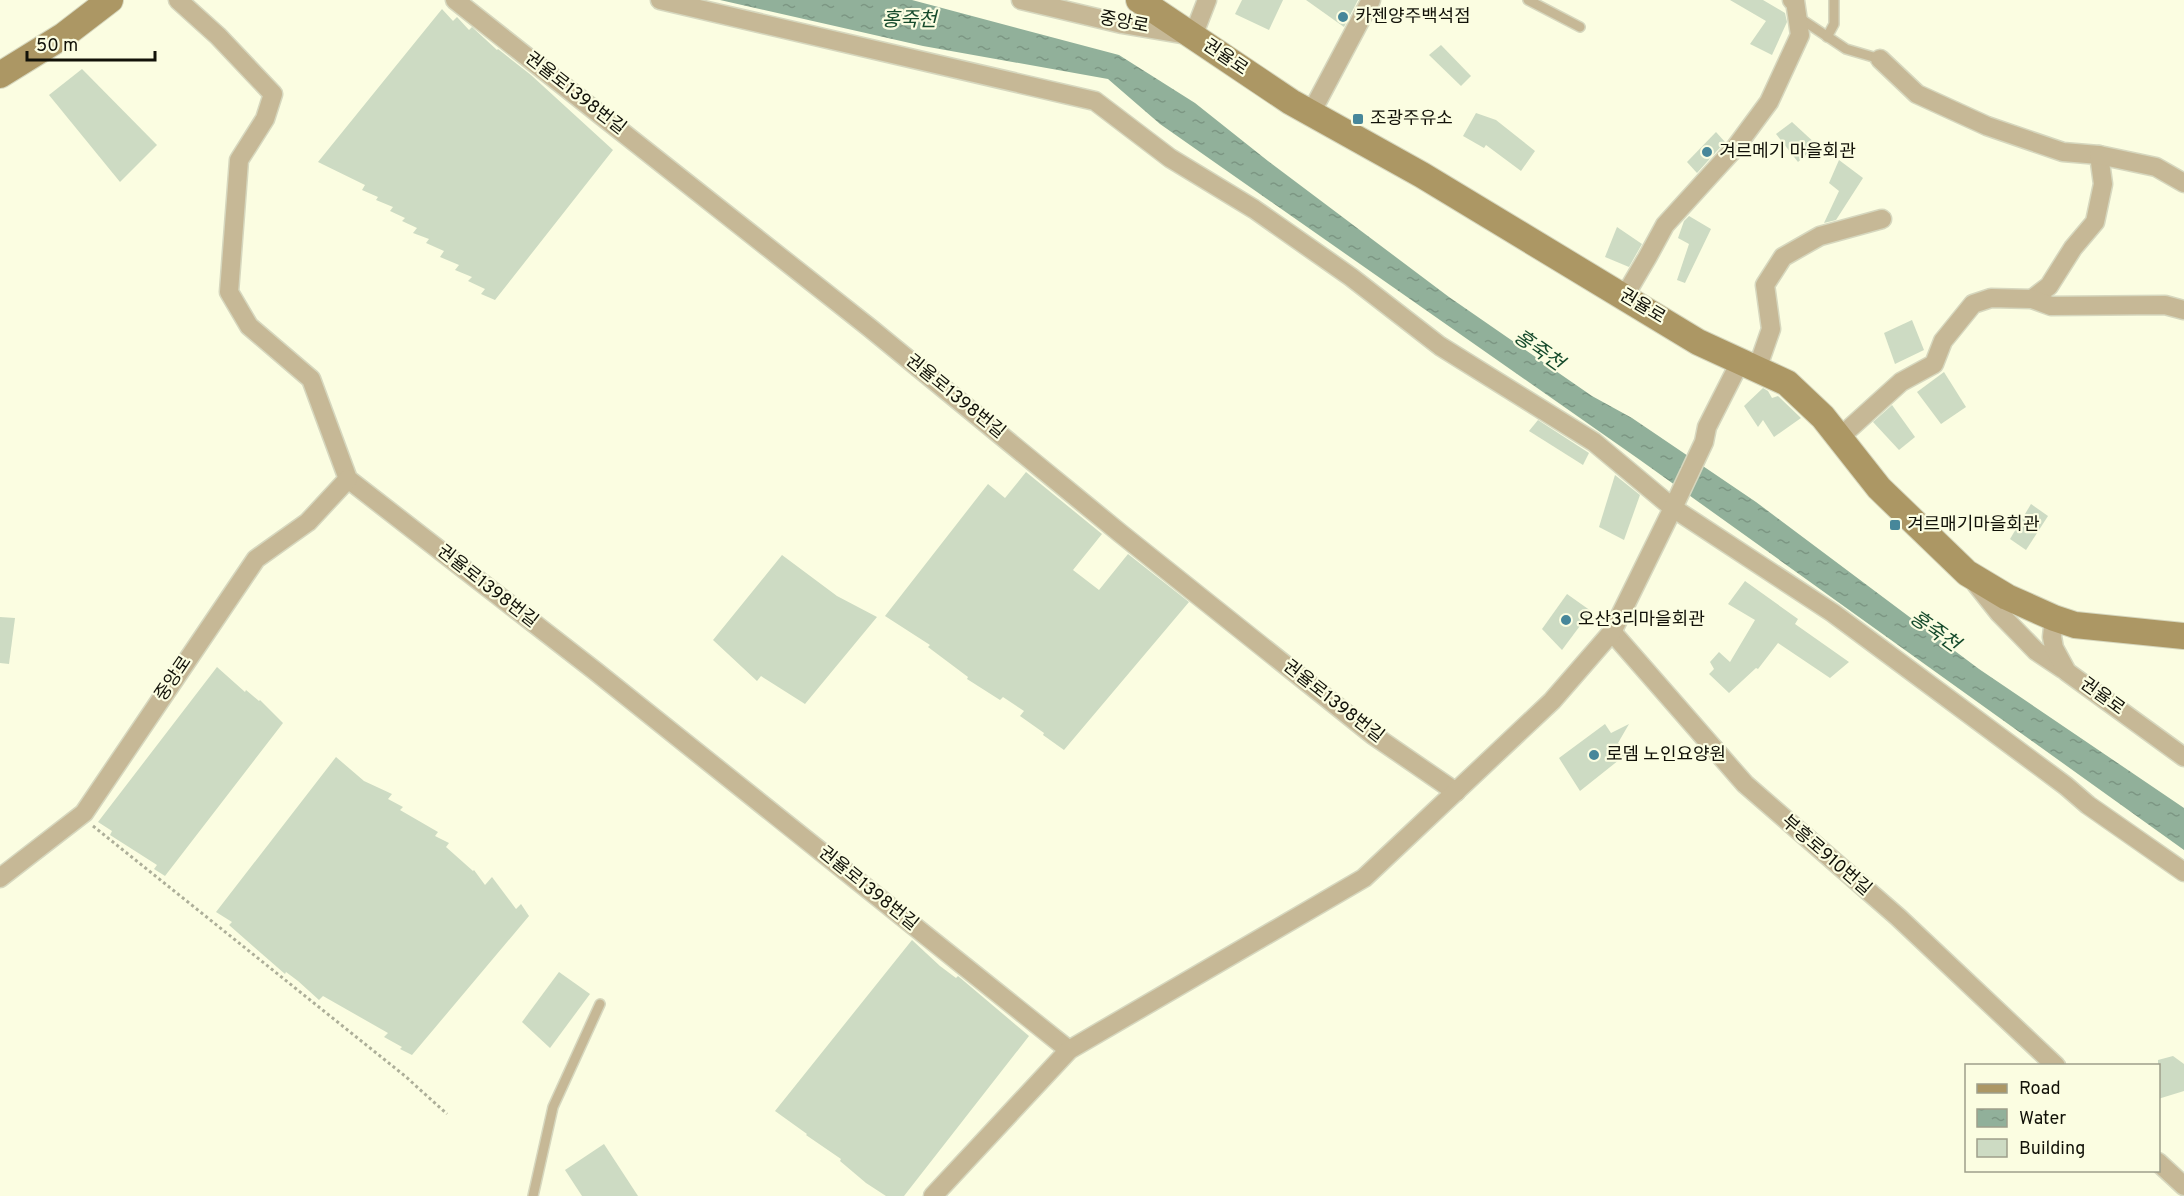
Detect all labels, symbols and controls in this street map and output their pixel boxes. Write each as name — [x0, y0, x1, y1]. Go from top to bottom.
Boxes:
place label: 카젠양주백석점 — [1355, 6, 1471, 29]
street label: 중앙로 — [1097, 7, 1151, 39]
water label: 홍죽천 — [881, 8, 939, 34]
marker: 카젠양주백석점 — [1336, 10, 1350, 24]
scale bar — [27, 24, 154, 62]
text: 50 m — [36, 35, 78, 58]
street label: 권율로 — [1198, 35, 1252, 81]
street label: 권율로1398번길 — [520, 47, 630, 141]
place label: 조광주유소 — [1370, 108, 1453, 131]
marker: 조광주유소 — [1351, 112, 1365, 126]
place label: 겨르메기 마을회관 — [1719, 141, 1856, 164]
marker: 겨르메기 마을회관 — [1700, 145, 1714, 159]
street label: 권율로 — [1615, 284, 1669, 330]
water label: 홍죽천 — [1508, 325, 1570, 379]
street label: 권율로1398번길 — [900, 350, 1010, 444]
place label: 겨르매기마을회관 — [1907, 514, 2040, 537]
marker: 겨르매기마을회관 — [1888, 518, 1902, 532]
street label: 권율로1398번길 — [432, 540, 542, 634]
water label: 홍죽천 — [1904, 606, 1966, 660]
place label: 오산3리마을회관 — [1578, 609, 1705, 632]
marker: 오산3리마을회관 — [1559, 613, 1573, 627]
street label: 중앙로 — [151, 652, 197, 706]
street label: 권율로1398번길 — [1278, 655, 1388, 749]
street label: 권율로 — [2075, 673, 2129, 721]
place label: 로뎀 노인요양원 — [1606, 744, 1726, 767]
marker: 로뎀 노인요양원 — [1587, 748, 1601, 762]
street label: 부흥로910번길 — [1776, 811, 1876, 901]
street label: 권율로1398번길 — [813, 842, 923, 936]
legend — [1965, 1064, 2160, 1172]
text: Road — [2019, 1078, 2061, 1101]
text: Water — [2019, 1108, 2066, 1131]
text: Building — [2019, 1138, 2085, 1161]

